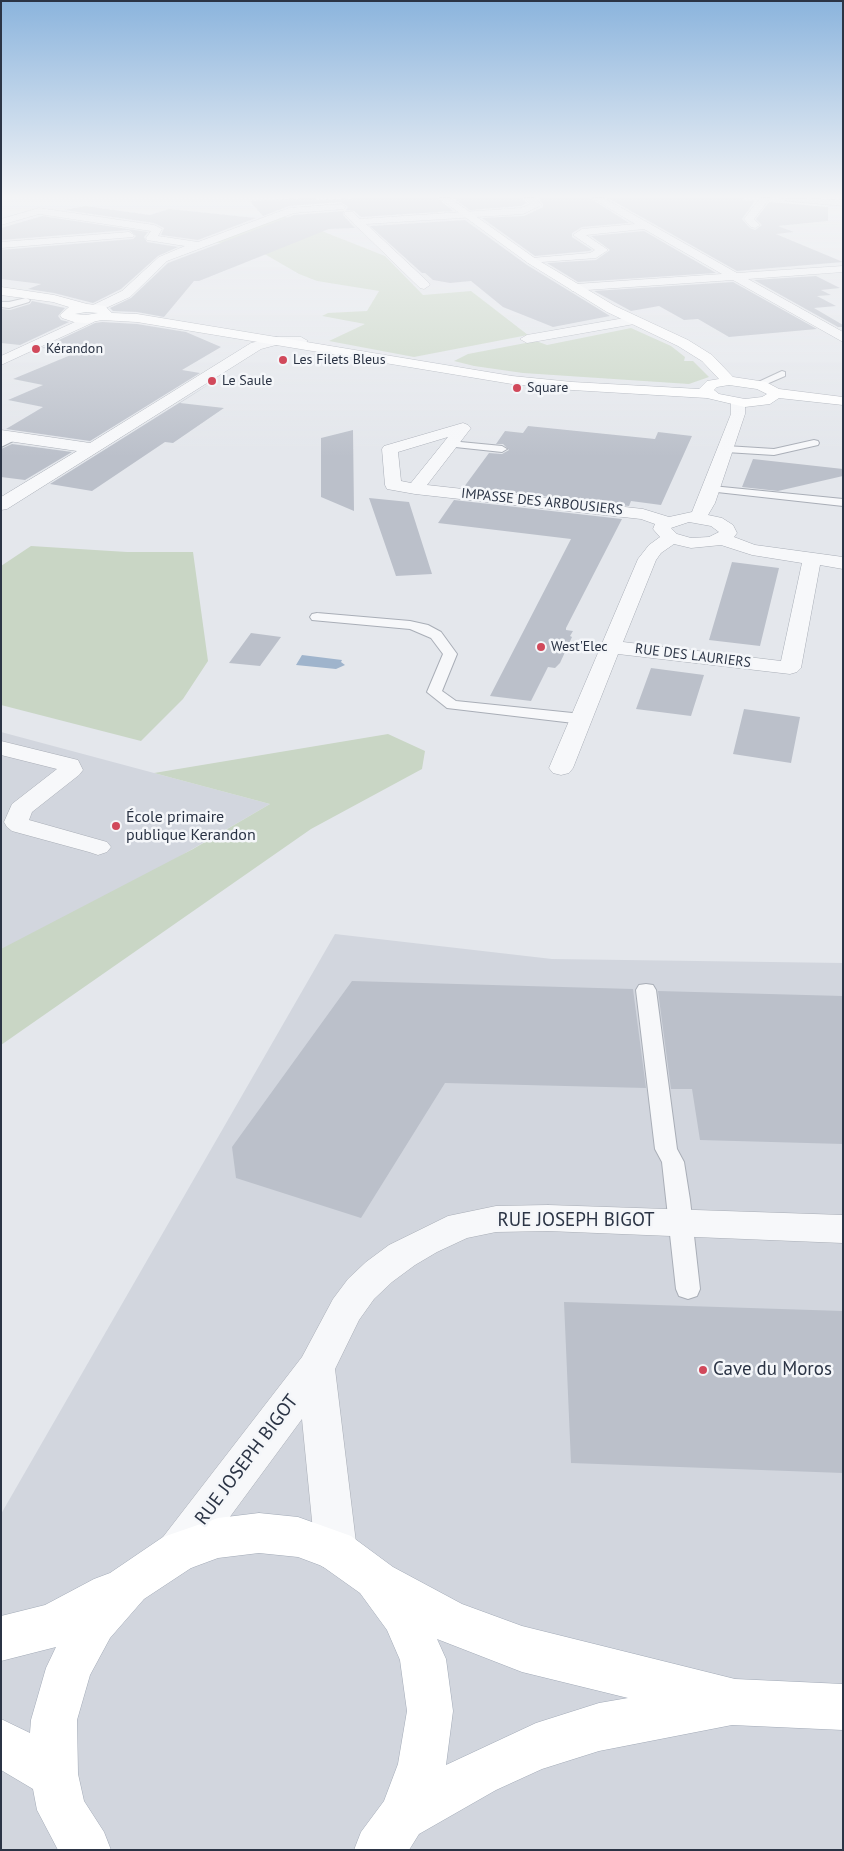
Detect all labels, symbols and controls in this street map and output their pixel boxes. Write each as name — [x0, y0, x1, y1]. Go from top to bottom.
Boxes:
place label: Kérandon — [46, 341, 103, 357]
marker: Kérandon — [30, 343, 42, 355]
place label: Les Filets Bleus — [293, 352, 386, 368]
marker: Les Filets Bleus — [277, 354, 289, 366]
place label: Le Saule — [222, 373, 272, 389]
marker: Le Saule — [206, 375, 218, 387]
place label: Square — [527, 380, 568, 396]
marker: Square — [511, 382, 523, 394]
street label: IMPASSE DES ARBOUSIERS — [460, 485, 624, 519]
place label: West'Elec — [551, 639, 608, 655]
marker: West'Elec — [535, 641, 547, 653]
street label: RUE DES LAURIERS — [634, 641, 752, 671]
place label: École primaire publique Kerandon — [126, 807, 256, 845]
marker: École primaire publique Kerandon — [110, 820, 122, 832]
street label: RUE JOSEPH BIGOT — [497, 1210, 655, 1232]
place label: Cave du Moros — [713, 1359, 832, 1381]
marker: Cave du Moros — [697, 1364, 709, 1376]
street label: RUE JOSEPH BIGOT — [191, 1390, 303, 1530]

